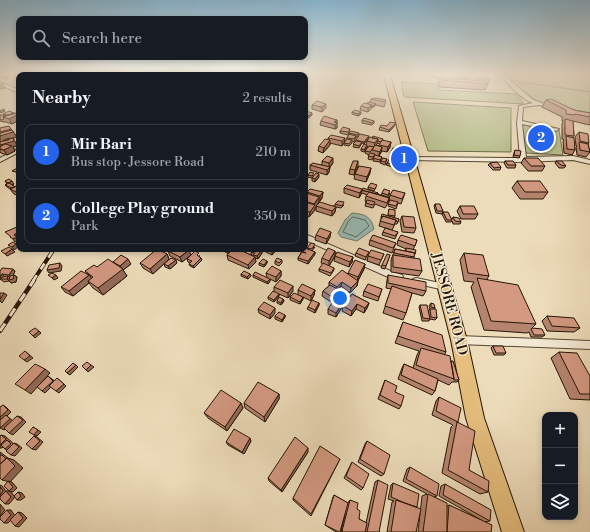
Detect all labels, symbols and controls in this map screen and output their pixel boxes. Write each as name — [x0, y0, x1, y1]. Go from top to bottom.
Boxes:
search box — [16, 16, 308, 60]
icon: search — [30, 27, 52, 49]
text: Search here — [62, 29, 142, 48]
text: Nearby — [32, 87, 91, 109]
text: 2 results — [243, 90, 292, 106]
pin: 2 — [528, 123, 554, 153]
text: Mir Bari — [71, 135, 132, 154]
text: 1 — [43, 144, 49, 160]
text: 210 m — [256, 144, 291, 160]
pin: 1 — [391, 144, 417, 174]
text: Bus stop · Jessore Road — [71, 154, 204, 170]
text: College Play ground — [71, 199, 214, 218]
text: 2 — [42, 208, 50, 224]
text: 350 m — [254, 208, 291, 224]
text: Park — [71, 218, 98, 234]
street label: JESSORE ROAD — [426, 250, 471, 358]
your location — [330, 288, 350, 308]
map controls — [542, 412, 578, 520]
button: + — [542, 412, 578, 448]
button: − — [542, 448, 578, 484]
button: layers — [542, 484, 578, 520]

